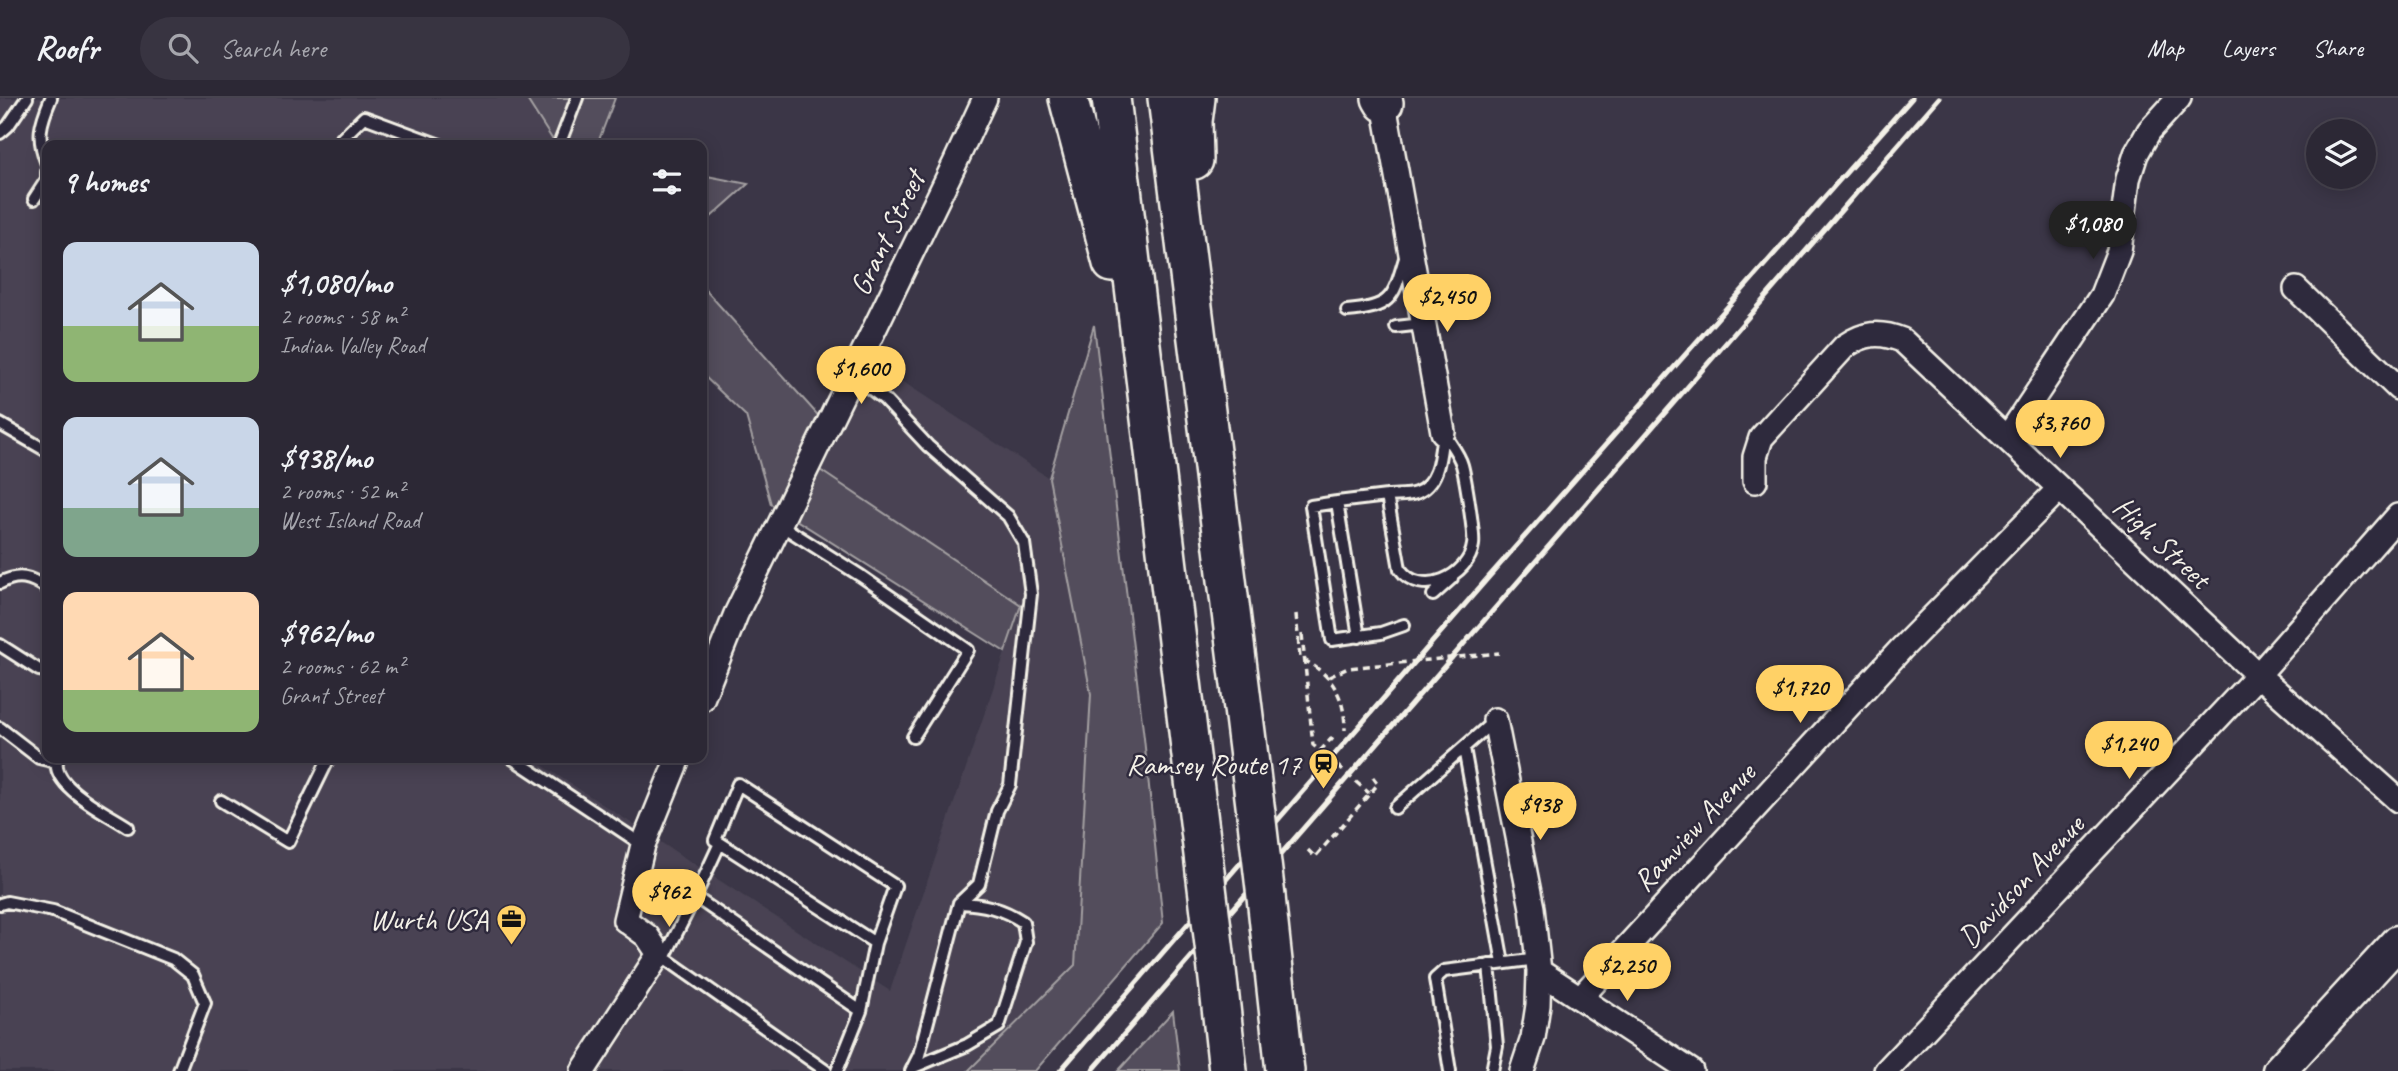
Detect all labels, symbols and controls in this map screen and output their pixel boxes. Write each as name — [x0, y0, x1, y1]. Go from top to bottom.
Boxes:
search box — [140, 17, 630, 80]
text: Roofr — [35, 27, 98, 69]
icon: search — [164, 29, 202, 67]
text: Search here — [220, 32, 326, 65]
text: Map — [2147, 33, 2184, 63]
text: Layers — [2222, 33, 2275, 63]
text: Share — [2313, 33, 2363, 63]
map controls — [2306, 119, 2376, 189]
button: layers — [2306, 119, 2376, 189]
street label: Grant Street — [841, 161, 935, 301]
text: 9 homes — [63, 163, 147, 201]
icon: filters — [648, 163, 686, 201]
pin: $1,080 — [2036, 202, 2150, 261]
text: $1,080 — [2065, 209, 2121, 238]
text: $1,080/mo — [280, 264, 392, 302]
icon: home — [119, 270, 203, 354]
pin: $2,450 — [1390, 274, 1504, 334]
text: $2,450 — [1419, 282, 1475, 311]
text: 2 rooms · 58 m² — [280, 302, 404, 331]
text: Indian Valley Road — [280, 331, 425, 360]
pin: $1,600 — [804, 346, 918, 406]
text: $1,600 — [833, 354, 889, 383]
pin: $3,760 — [2003, 400, 2117, 460]
text: $3,760 — [2032, 408, 2088, 437]
text: $938/mo — [280, 439, 372, 477]
icon: home — [119, 445, 203, 529]
text: 2 rooms · 52 m² — [280, 477, 404, 506]
street label: High Street — [2105, 487, 2221, 599]
text: West Island Road — [280, 506, 420, 535]
text: $962/mo — [280, 614, 373, 652]
icon: home — [119, 620, 203, 704]
text: 2 rooms · 62 m² — [280, 652, 404, 681]
pin: $1,720 — [1743, 666, 1857, 725]
text: $1,720 — [1772, 673, 1828, 702]
text: Grant Street — [280, 681, 383, 710]
pin: $1,240 — [2072, 722, 2186, 781]
text: $1,240 — [2101, 729, 2157, 758]
place label: Ramsey Route 17 — [1126, 745, 1302, 783]
station icon: Ramsey Route 17 — [1307, 747, 1341, 791]
street label: Ramview Avenue — [1625, 753, 1765, 899]
pin: $938 — [1499, 782, 1581, 842]
text: $938 — [1519, 790, 1561, 819]
street label: Davidson Avenue — [1950, 805, 2094, 955]
pin: $962 — [628, 870, 710, 929]
text: $962 — [648, 877, 690, 906]
place label: Wurth USA — [370, 900, 489, 938]
office icon: Wurth USA — [494, 902, 528, 946]
pin: $2,250 — [1570, 944, 1684, 1003]
text: $2,250 — [1599, 951, 1655, 980]

